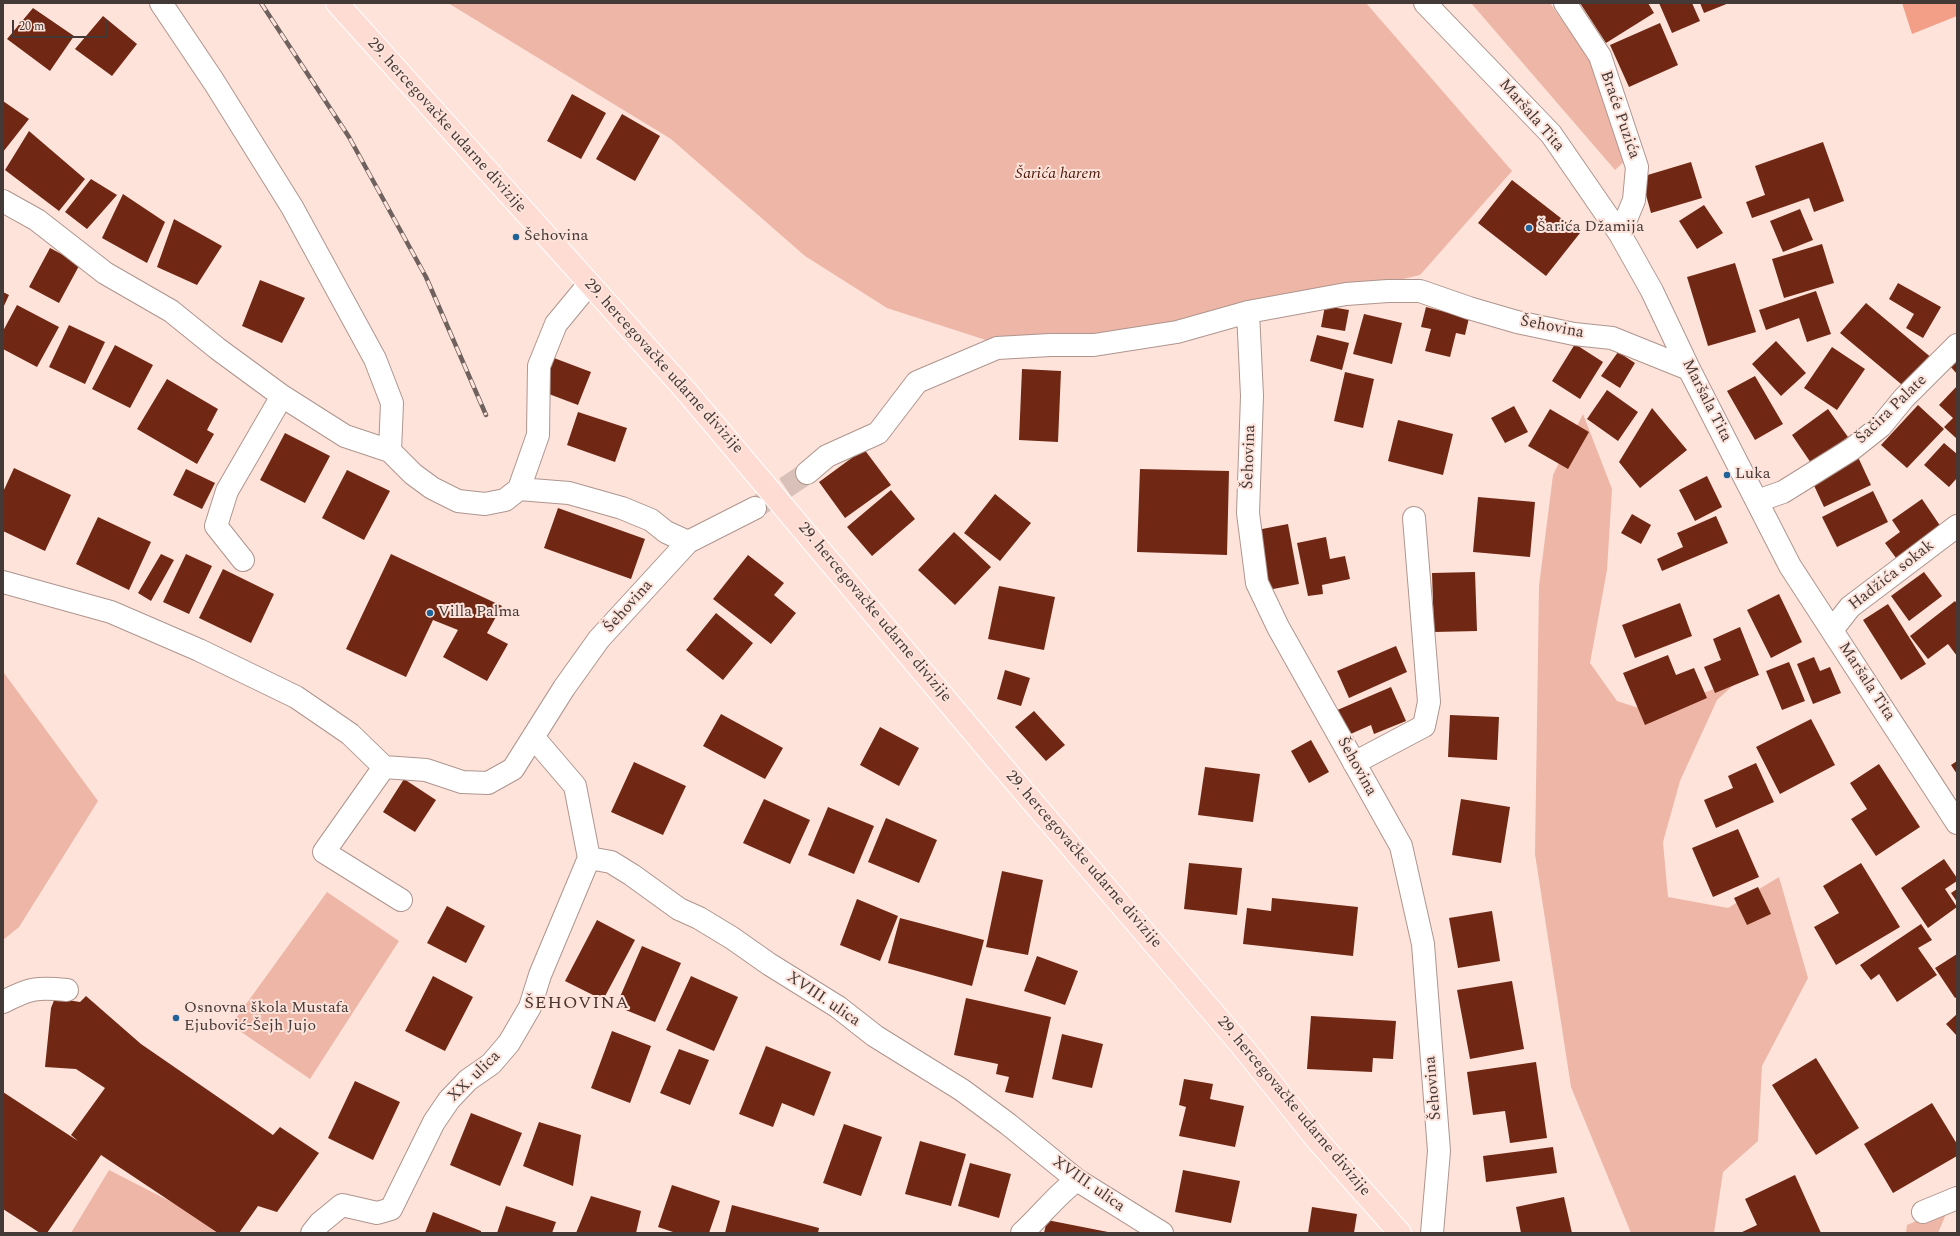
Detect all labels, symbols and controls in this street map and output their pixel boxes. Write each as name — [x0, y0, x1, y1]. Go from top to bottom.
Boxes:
scale bar — [14, 12, 109, 38]
text: 20 m — [19, 17, 44, 36]
street label: 29. hercegovačke udarne divizije — [362, 35, 530, 217]
street label: Braće Puzića — [1595, 69, 1643, 161]
street label: Maršala Tita — [1494, 76, 1568, 156]
park label: Šarića harem — [1015, 165, 1101, 185]
place label: Šarića Džamija — [1537, 218, 1644, 238]
marker: Šarića Džamija — [1524, 223, 1534, 233]
place label: Šehovina — [524, 227, 588, 247]
marker: Šehovina — [511, 232, 521, 242]
street label: 29. hercegovačke udarne divizije — [579, 276, 747, 458]
street label: Šehovina — [1519, 312, 1585, 344]
street label: Maršala Tita — [1677, 357, 1735, 445]
street label: Šačira Palate — [1853, 371, 1931, 449]
street label: Šehovina — [1239, 425, 1261, 489]
place label: Luka — [1735, 465, 1771, 485]
marker: Luka — [1722, 470, 1732, 480]
street label: 29. hercegovačke udarne divizije — [793, 519, 955, 707]
street label: Hadžića sokak — [1846, 537, 1938, 615]
street label: Šehovina — [600, 577, 658, 637]
place label: Villa Palma — [438, 603, 520, 623]
marker: Villa Palma — [425, 608, 435, 618]
street label: Maršala Tita — [1833, 639, 1899, 725]
street label: Šehovina — [1332, 734, 1380, 800]
street label: 29. hercegovačke udarne divizije — [1001, 767, 1165, 953]
street label: XVIII. ulica — [783, 968, 863, 1032]
district label: ŠEHOVINA — [524, 993, 630, 1015]
place label: Osnovna škola Mustafa Ejubović-Šejh Jujo — [184, 999, 349, 1037]
marker: Osnovna škola Mustafa Ejubović-Šejh Jujo — [171, 1013, 181, 1023]
street label: 29. hercegovačke udarne divizije — [1212, 1013, 1374, 1201]
street label: XX. ulica — [445, 1047, 505, 1107]
street label: Šehovina — [1422, 1055, 1446, 1121]
street label: XVIII. ulica — [1048, 1153, 1128, 1217]

